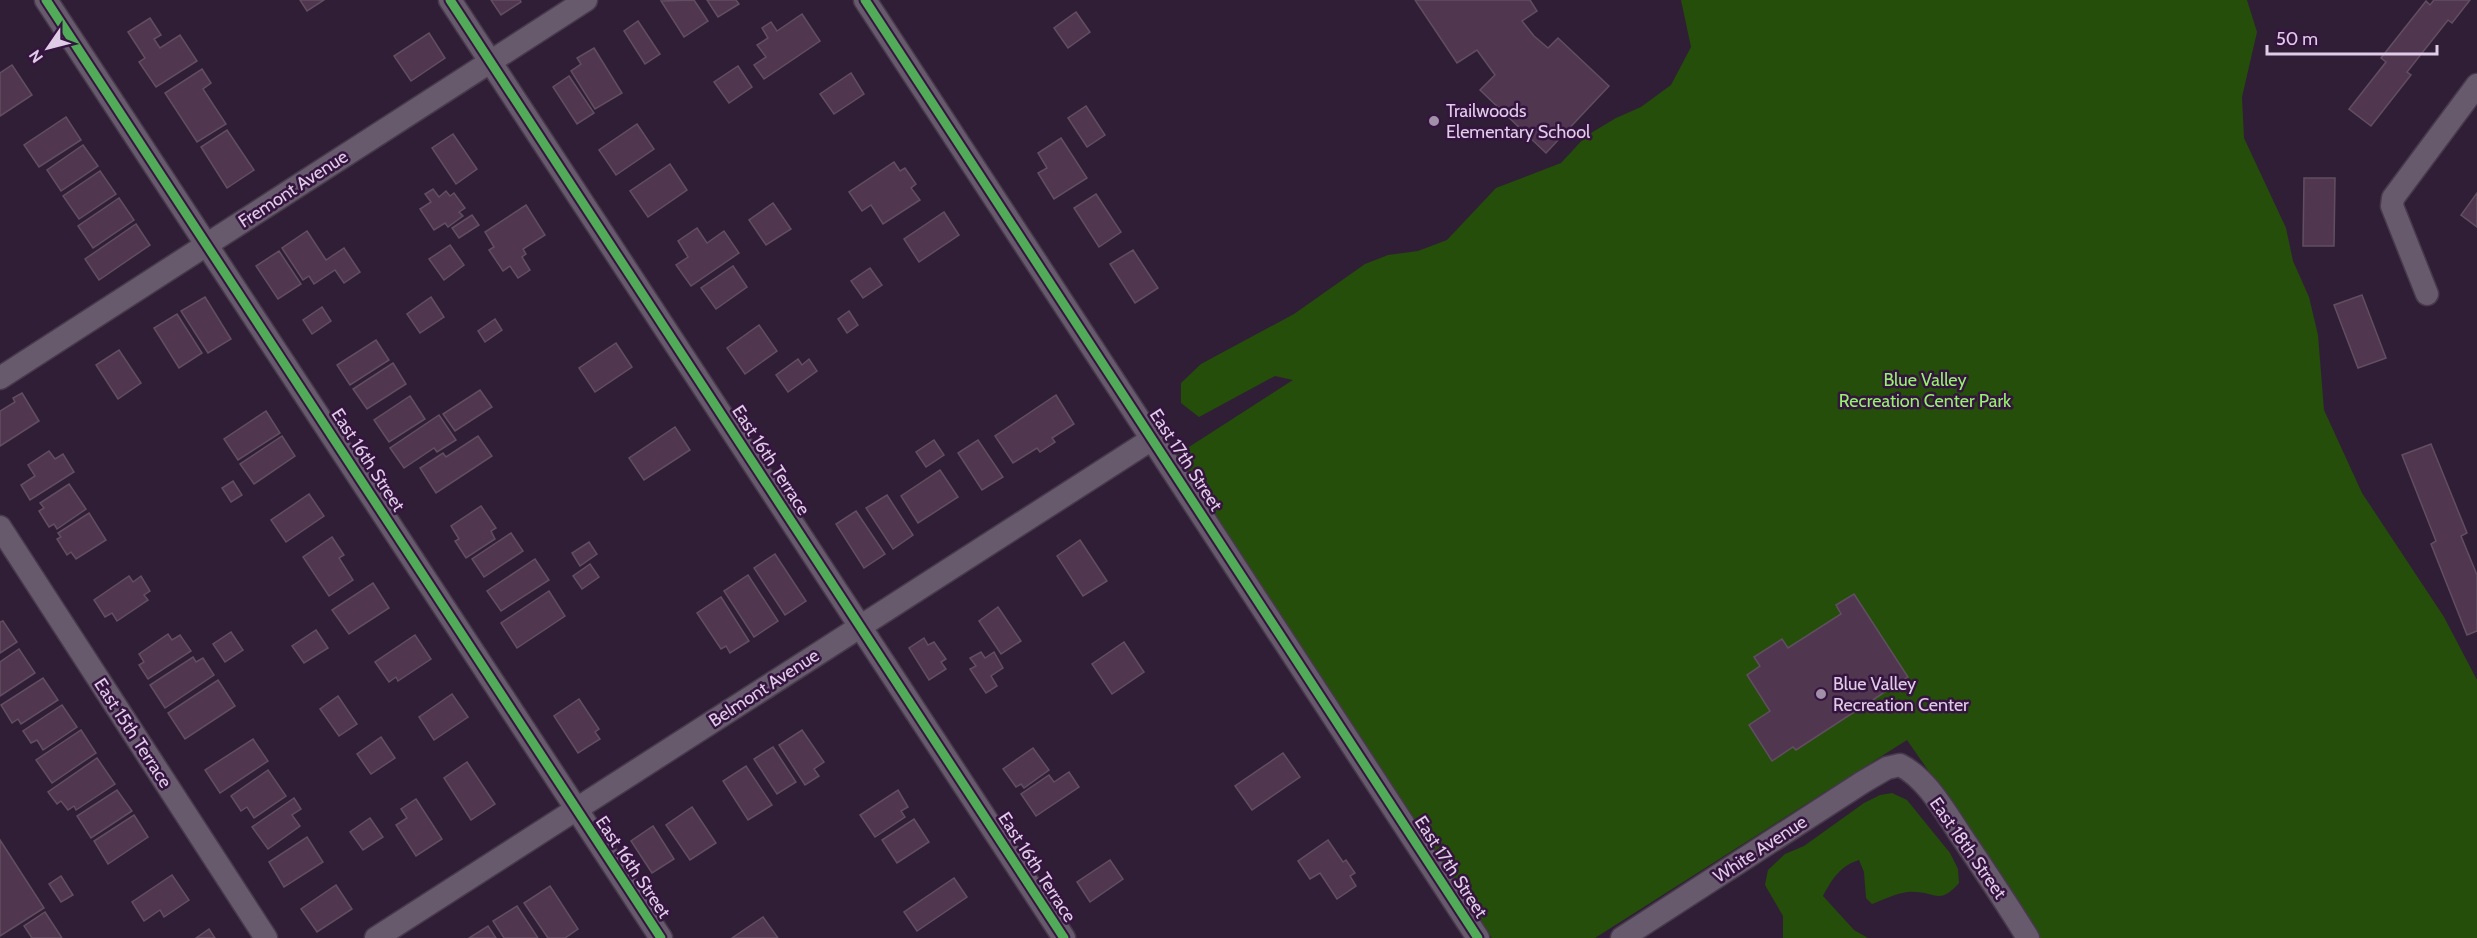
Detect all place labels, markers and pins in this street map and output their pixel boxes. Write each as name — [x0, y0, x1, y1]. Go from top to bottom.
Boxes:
place label: Trailwoods Elementary School — [1446, 100, 1591, 143]
marker: Trailwoods Elementary School — [1427, 114, 1441, 128]
place label: Blue Valley Recreation Center — [1833, 673, 1969, 716]
marker: Blue Valley Recreation Center — [1814, 687, 1828, 701]

